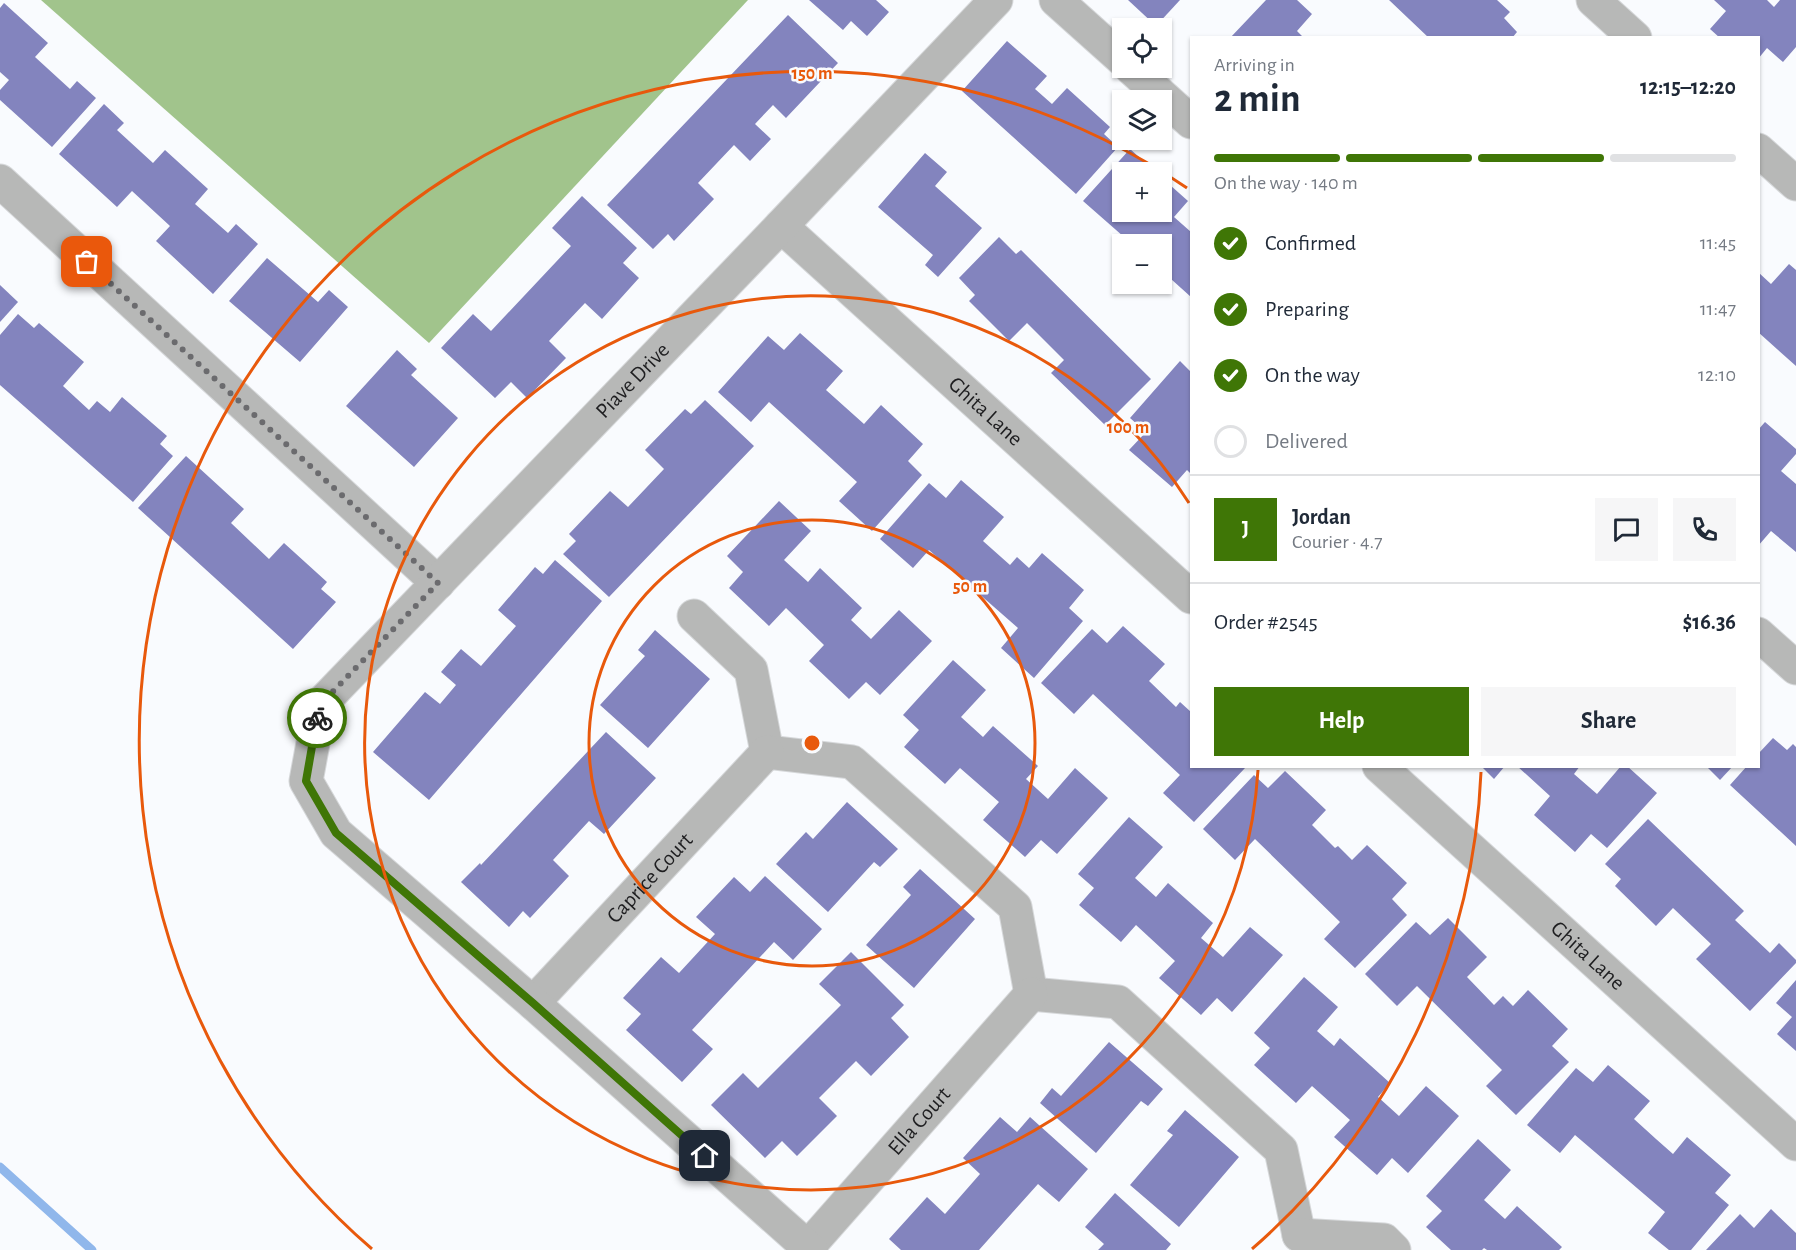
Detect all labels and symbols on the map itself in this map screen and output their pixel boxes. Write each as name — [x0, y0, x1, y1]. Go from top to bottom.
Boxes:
text: 150 m — [792, 65, 832, 83]
pin — [61, 236, 112, 287]
street label: Piave Drive — [592, 338, 673, 422]
street label: Ghita Lane — [944, 372, 1027, 450]
text: 100 m — [1107, 419, 1149, 437]
text: 50 m — [953, 578, 987, 596]
courier — [287, 688, 347, 748]
centre of rings — [802, 733, 822, 753]
street label: Caprice Court — [603, 829, 697, 927]
street label: Ghita Lane — [1547, 917, 1629, 994]
street label: Ella Court — [884, 1083, 955, 1159]
pin — [679, 1130, 730, 1181]

